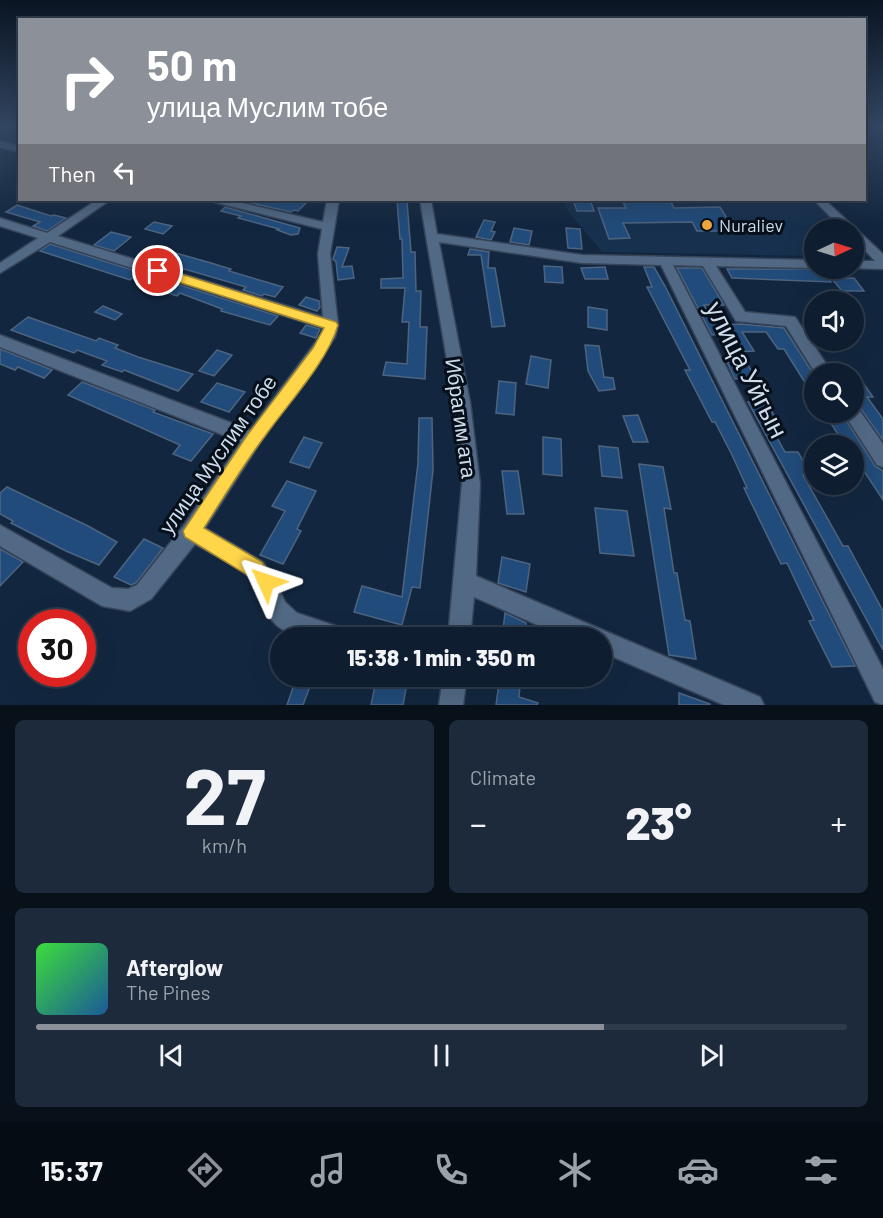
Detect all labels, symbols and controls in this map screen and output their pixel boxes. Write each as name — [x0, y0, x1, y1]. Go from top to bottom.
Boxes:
text: 50 m — [147, 39, 237, 89]
icon: right — [48, 42, 126, 120]
text: улица Муслим тобе — [147, 90, 388, 122]
icon: left — [108, 156, 141, 189]
text: Then — [48, 160, 96, 186]
place label: Nuraliev — [719, 214, 784, 236]
marker: Nuraliev — [700, 218, 714, 232]
north arrow — [804, 219, 864, 279]
map controls — [804, 219, 864, 495]
pin — [132, 245, 183, 296]
icon: arrive — [141, 254, 174, 287]
button: sound — [804, 291, 864, 351]
street label: улица Уйгын — [700, 295, 796, 443]
street label: Ибрагим ата — [441, 356, 483, 480]
button: search — [804, 363, 864, 423]
street label: улица Муслим тобе — [153, 370, 281, 538]
button: layers — [804, 435, 864, 495]
position arrow — [234, 550, 298, 614]
speed limit sign: 30 — [18, 609, 96, 687]
text: 15:38 · 1 min · 350 m — [347, 644, 535, 670]
text: 27 — [183, 747, 266, 841]
text: Climate — [470, 765, 536, 789]
text: 23° — [625, 795, 692, 849]
text: − — [470, 803, 487, 843]
text: + — [830, 803, 847, 843]
text: km/h — [202, 833, 247, 857]
text: Afterglow — [126, 954, 223, 980]
text: The Pines — [126, 980, 210, 1004]
icon: previous — [155, 1039, 188, 1072]
icon: pause — [425, 1039, 458, 1072]
icon: next — [695, 1039, 728, 1072]
icon: directions — [184, 1149, 226, 1191]
icon: music — [307, 1149, 349, 1191]
icon: phone — [430, 1149, 472, 1191]
icon: climate — [554, 1149, 596, 1191]
icon: car — [677, 1149, 719, 1191]
icon: filters — [800, 1149, 842, 1191]
text: 15:37 — [41, 1154, 103, 1186]

